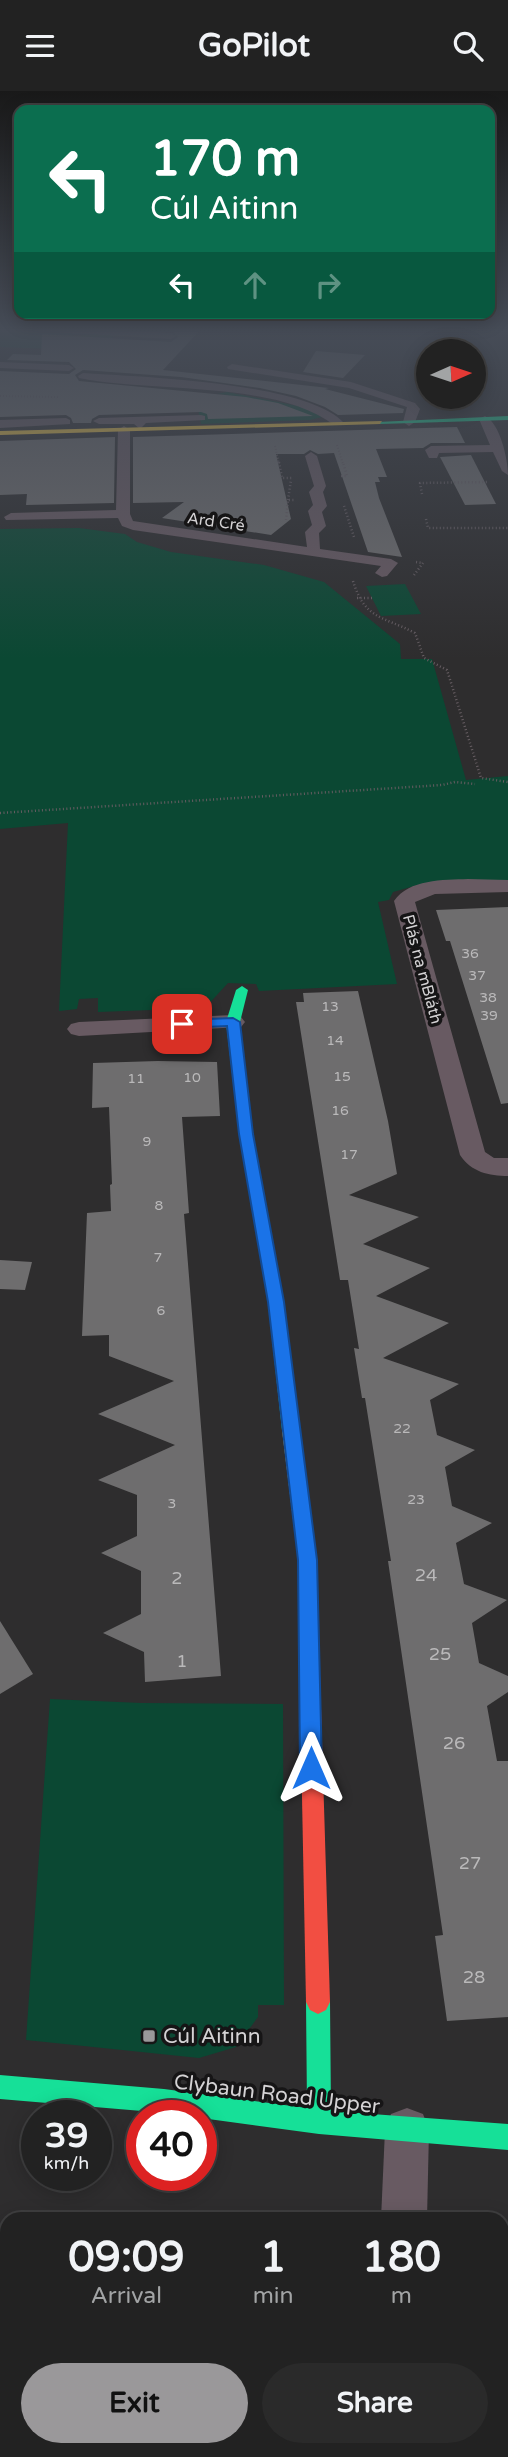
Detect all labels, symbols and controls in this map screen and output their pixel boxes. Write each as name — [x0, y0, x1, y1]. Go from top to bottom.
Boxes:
icon: menu — [21, 27, 59, 65]
text: GoPilot — [198, 27, 310, 65]
icon: search — [449, 27, 487, 65]
text: 170 m — [150, 130, 300, 189]
icon: left — [35, 133, 126, 224]
text: Cúl Aitinn — [150, 190, 298, 228]
icon: left — [163, 266, 201, 304]
icon: ahead — [236, 266, 274, 304]
icon: right — [309, 266, 347, 304]
north arrow — [416, 339, 486, 409]
map controls — [416, 339, 486, 409]
street label: Ard Cré — [186, 508, 246, 536]
street label: Plás na mBláth — [398, 912, 446, 1026]
house number: 36 — [461, 945, 479, 962]
house number: 37 — [468, 967, 486, 984]
house number: 38 — [479, 989, 497, 1006]
pin — [152, 994, 212, 1054]
house number: 13 — [321, 998, 339, 1015]
icon: arrive — [163, 1005, 201, 1043]
house number: 39 — [480, 1007, 498, 1024]
house number: 14 — [326, 1032, 344, 1049]
house number: 15 — [333, 1068, 351, 1085]
house number: 10 — [183, 1069, 201, 1086]
house number: 11 — [127, 1070, 145, 1087]
house number: 16 — [331, 1102, 349, 1119]
house number: 9 — [143, 1133, 151, 1150]
house number: 17 — [340, 1146, 358, 1163]
house number: 8 — [155, 1197, 164, 1214]
house number: 7 — [154, 1249, 162, 1266]
house number: 6 — [157, 1302, 166, 1319]
house number: 22 — [393, 1420, 411, 1437]
house number: 23 — [407, 1491, 425, 1508]
house number: 3 — [168, 1495, 176, 1512]
house number: 24 — [415, 1564, 437, 1586]
house number: 2 — [171, 1567, 183, 1589]
house number: 25 — [429, 1643, 451, 1665]
house number: 1 — [176, 1650, 188, 1672]
position arrow — [274, 1731, 348, 1805]
house number: 26 — [443, 1732, 465, 1754]
house number: 27 — [459, 1852, 481, 1874]
house number: 28 — [463, 1966, 485, 1988]
place label: Cúl Aitinn — [163, 2024, 260, 2049]
marker: Cúl Aitinn — [141, 2028, 157, 2044]
street label: Clybaun Road Upper — [173, 2069, 381, 2120]
speed limit sign: 40 — [126, 2100, 217, 2191]
text: 39 — [45, 2115, 88, 2157]
text: km/h — [44, 2152, 89, 2174]
text: 09:09 — [68, 2232, 185, 2283]
text: 1 — [260, 2232, 286, 2283]
text: 180 — [362, 2232, 441, 2283]
text: Arrival — [91, 2282, 162, 2310]
text: min — [253, 2282, 294, 2310]
text: m — [391, 2282, 412, 2310]
button: Exit — [21, 2363, 248, 2443]
button: Share — [262, 2363, 488, 2443]

